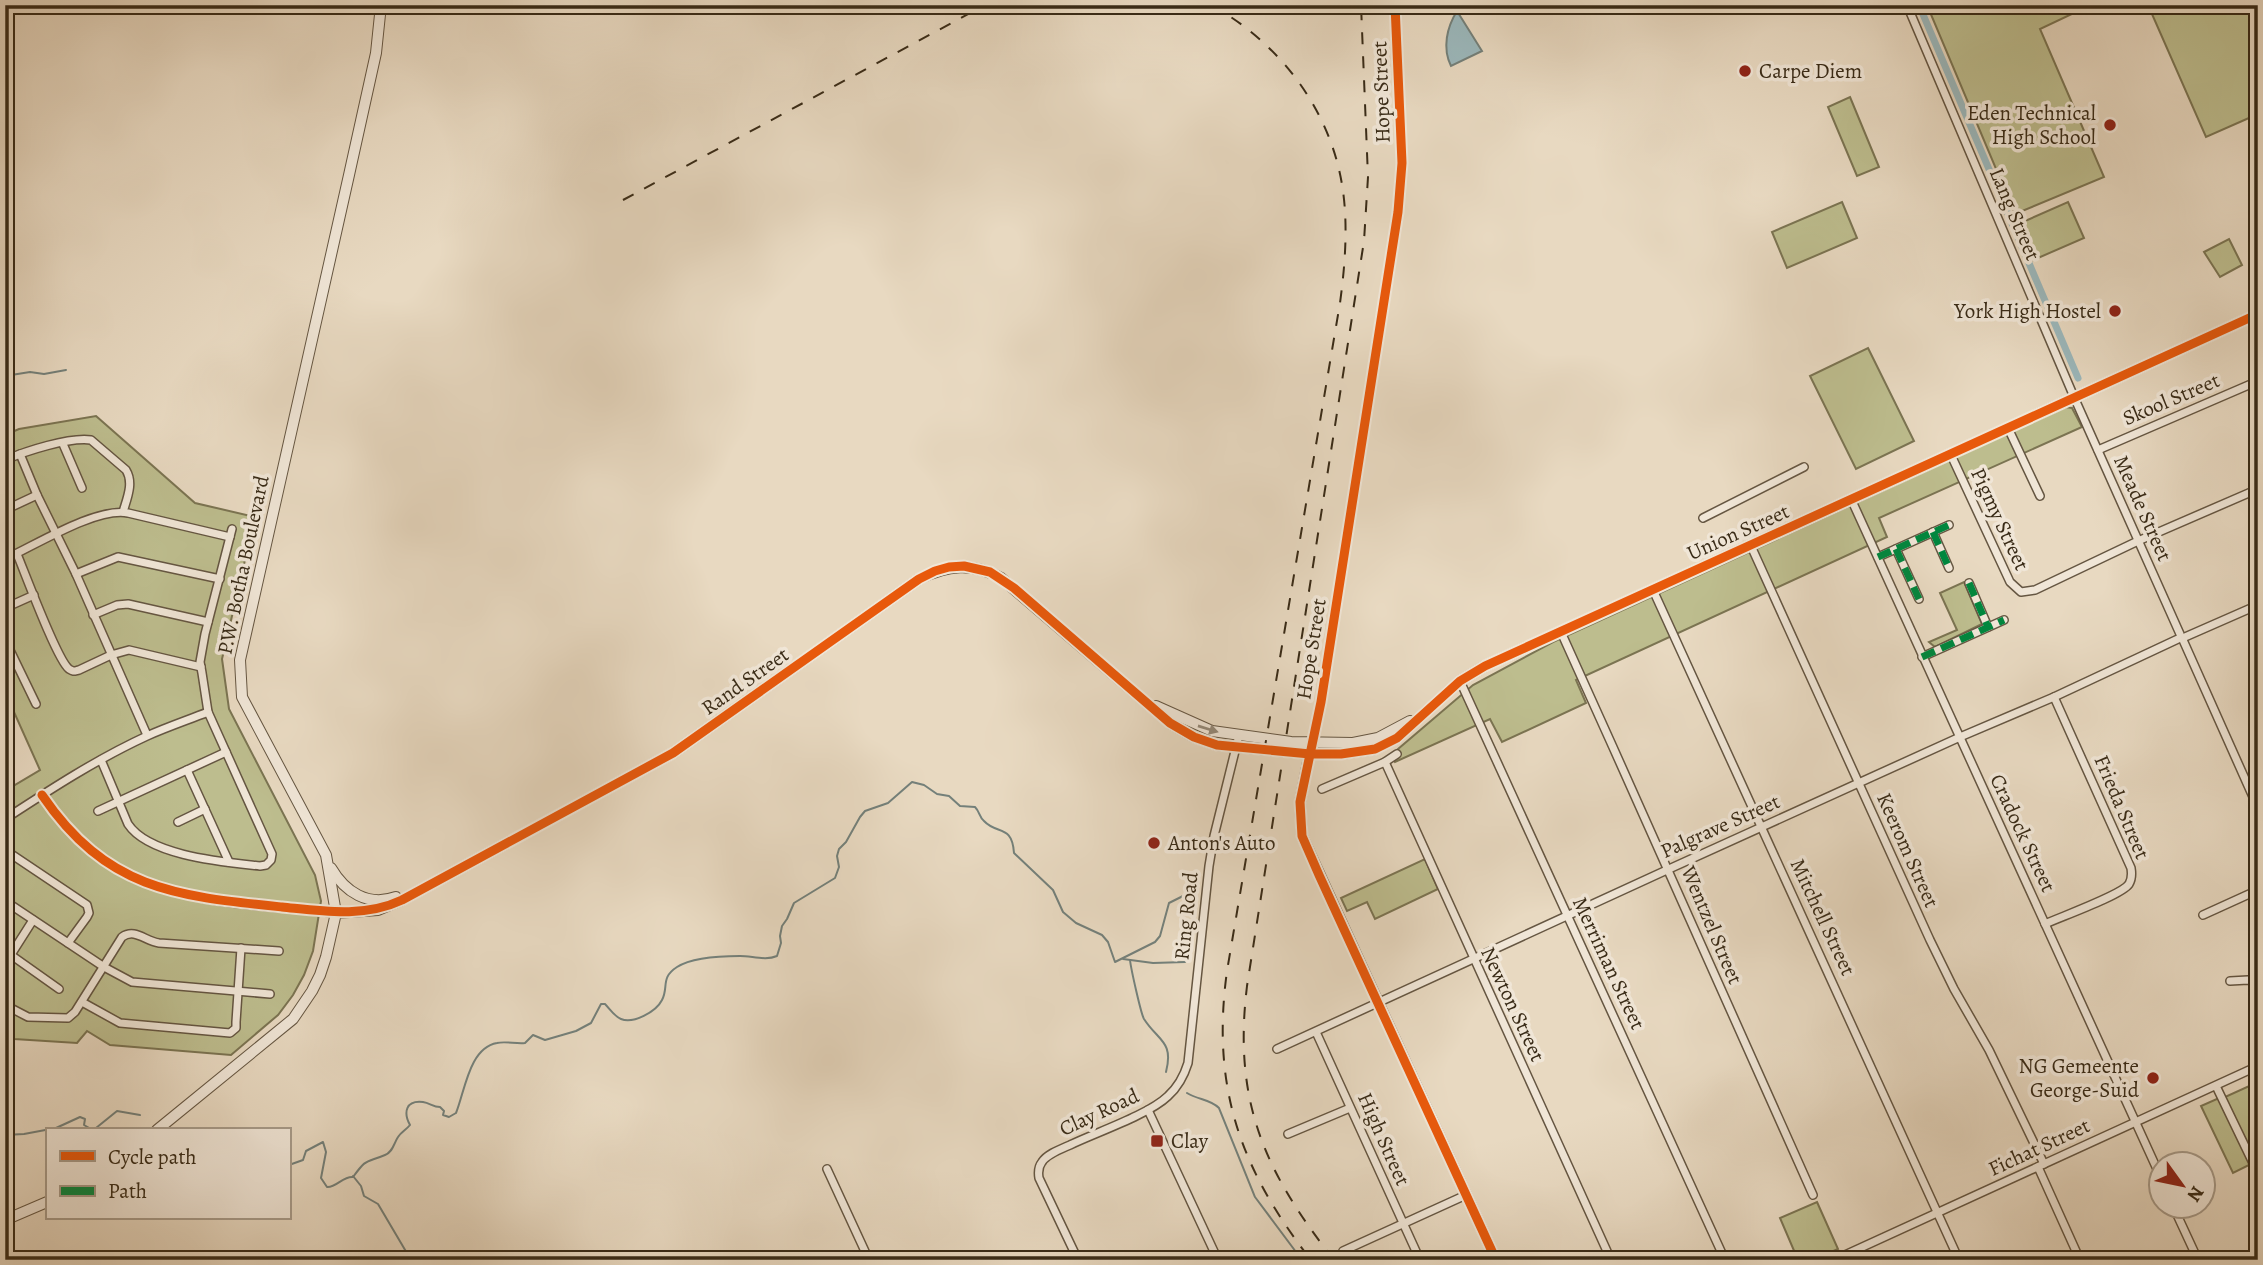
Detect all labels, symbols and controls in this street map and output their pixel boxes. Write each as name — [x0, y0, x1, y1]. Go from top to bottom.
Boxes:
street label: Hope Street — [1365, 40, 1397, 144]
place label: Carpe Diem — [1759, 57, 1862, 85]
marker: Carpe Diem — [1737, 63, 1753, 79]
place label: Eden Technical High School — [1967, 99, 2096, 151]
marker: Eden Technical High School — [2102, 117, 2118, 133]
street label: Lang Street — [1983, 163, 2047, 265]
place label: York High Hostel — [1953, 297, 2101, 325]
marker: York High Hostel — [2107, 303, 2123, 319]
street label: Skool Street — [2118, 366, 2224, 432]
street label: Meade Street — [2107, 451, 2179, 565]
street label: Pigmy Street — [1964, 463, 2036, 575]
street label: P.W. Botha Boulevard — [210, 472, 276, 657]
street label: Union Street — [1682, 497, 1794, 567]
street label: Hope Street — [1289, 596, 1333, 702]
street label: Rand Street — [696, 641, 794, 721]
one-way arrow — [1197, 724, 1219, 735]
street label: Frieda Street — [2088, 751, 2157, 863]
street label: Cradock Street — [1983, 769, 2063, 897]
street label: Palgrave Street — [1656, 787, 1784, 865]
street label: Keerom Street — [1870, 788, 1946, 912]
place label: Anton's Auto — [1167, 829, 1275, 857]
marker: Anton's Auto — [1146, 835, 1162, 851]
street label: Mitchell Street — [1784, 854, 1862, 980]
street label: Wentzel Street — [1674, 861, 1749, 988]
street label: Ring Road — [1167, 870, 1205, 961]
street label: Merriman Street — [1566, 892, 1652, 1034]
street label: Newton Street — [1474, 942, 1552, 1066]
place label: NG Gemeente George-Suid — [2019, 1052, 2140, 1104]
marker: NG Gemeente George-Suid — [2145, 1070, 2161, 1086]
street label: Clay Road — [1055, 1081, 1144, 1143]
street label: High Street — [1351, 1088, 1417, 1190]
street label: Fichat Street — [1984, 1111, 2094, 1183]
place label: Clay — [1171, 1127, 1209, 1155]
legend — [46, 1128, 290, 1220]
marker: Clay — [1149, 1133, 1165, 1149]
text: Cycle path — [108, 1143, 197, 1171]
north arrow — [2148, 1150, 2218, 1220]
text: Path — [108, 1177, 147, 1205]
text: N — [2181, 1181, 2210, 1207]

